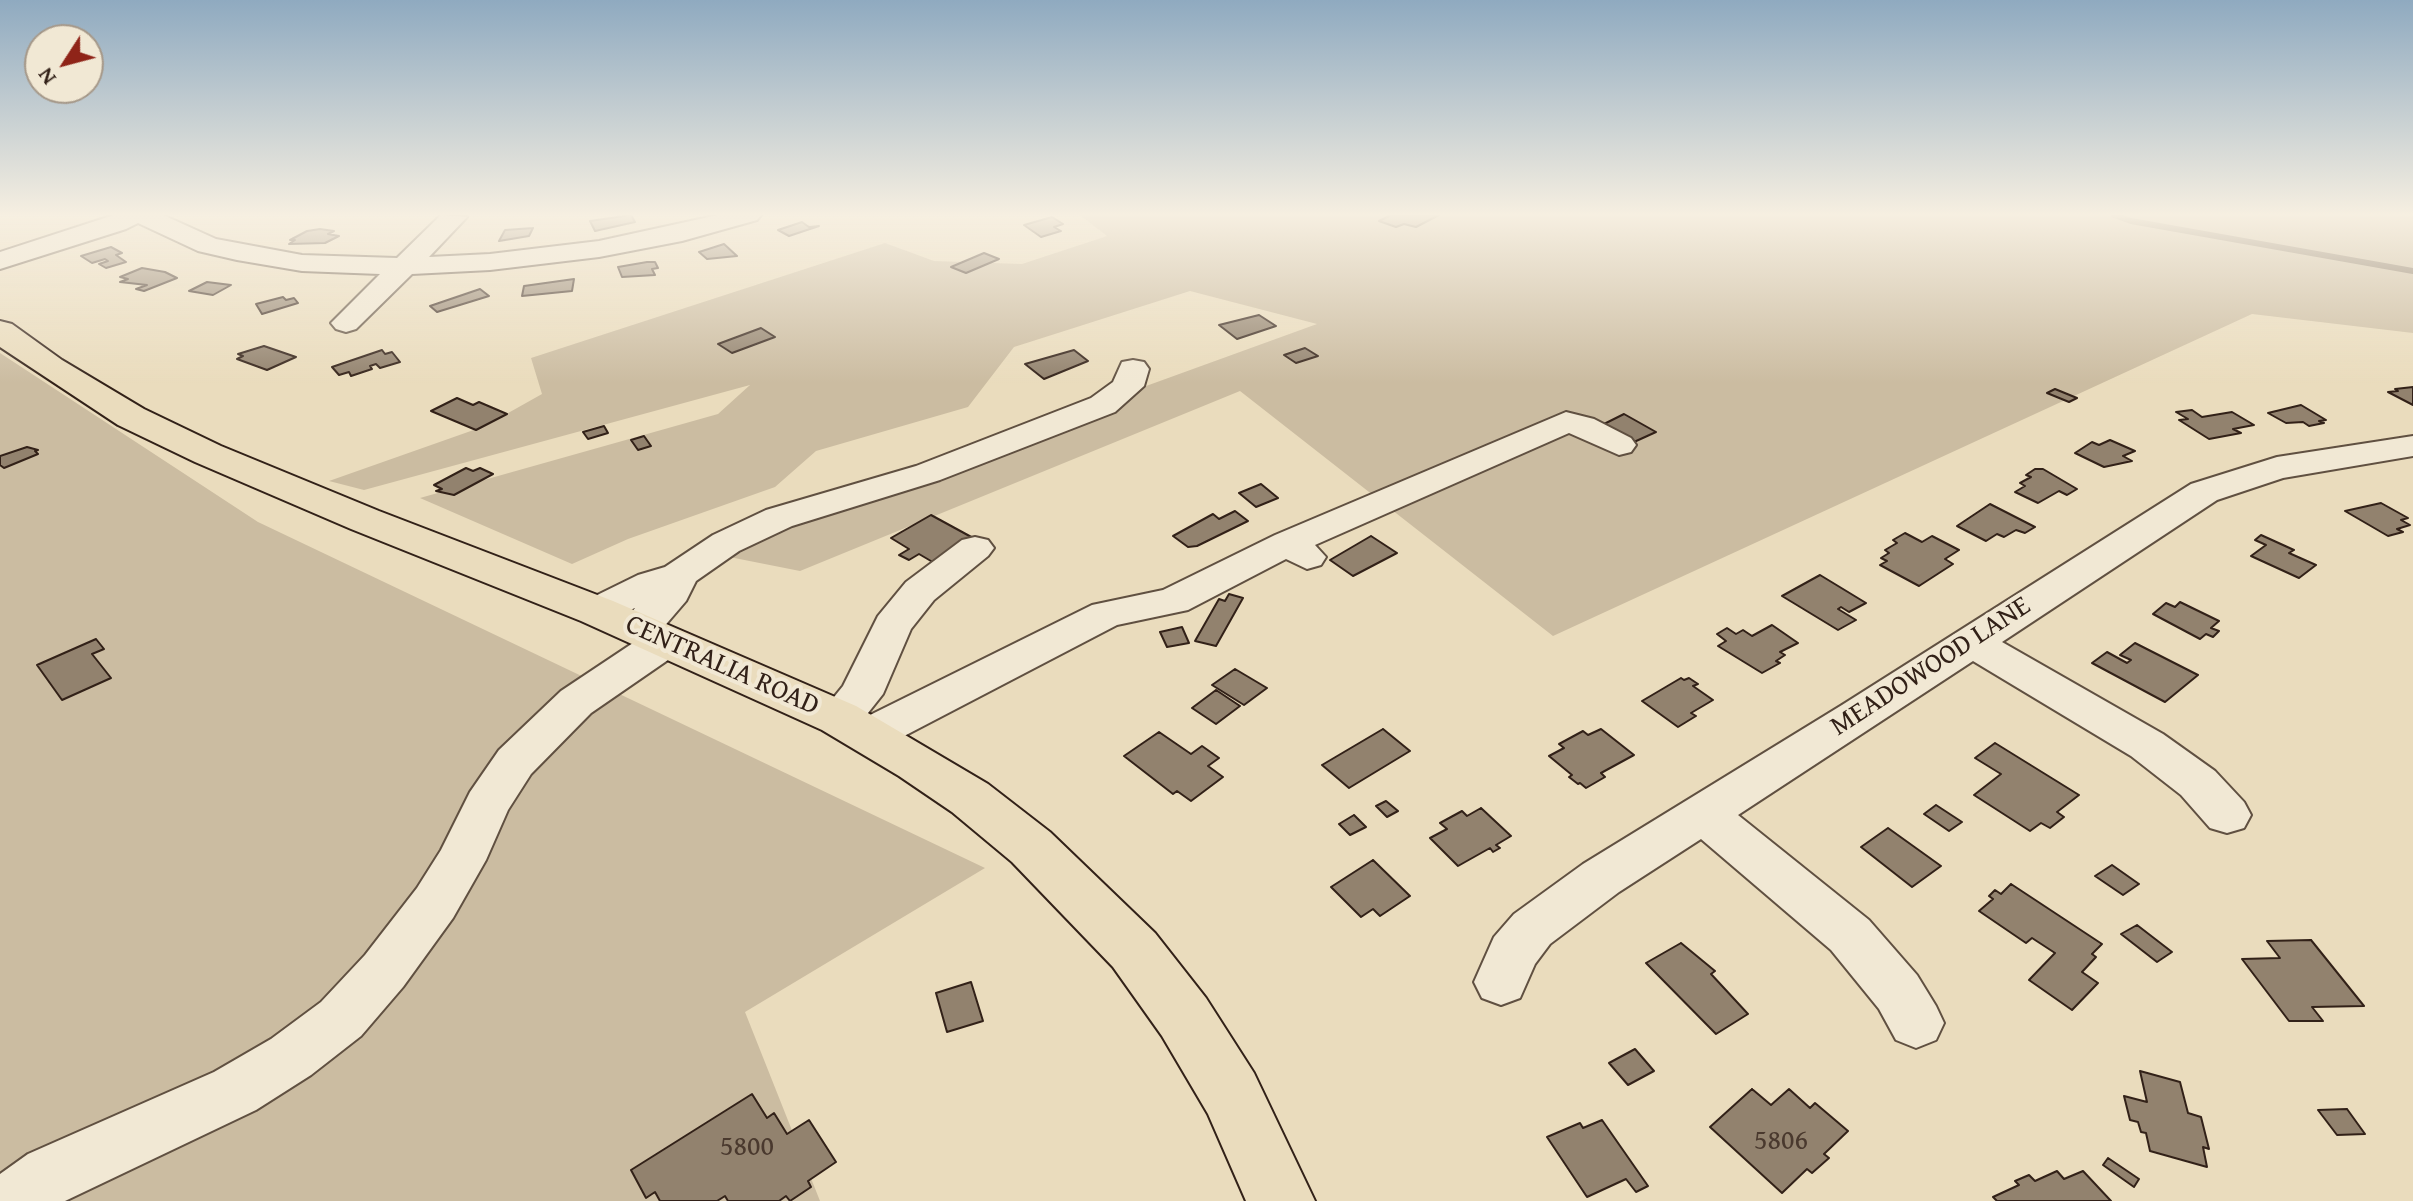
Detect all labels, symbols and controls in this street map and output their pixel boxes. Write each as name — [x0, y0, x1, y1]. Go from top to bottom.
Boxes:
north arrow — [24, 24, 104, 104]
text: N — [29, 62, 63, 92]
street label: MEADOWOOD LANE — [1825, 590, 2037, 744]
street label: CENTRALIA ROAD — [620, 608, 824, 724]
house number: 5806 — [1754, 1125, 1808, 1159]
house number: 5800 — [720, 1131, 774, 1165]

